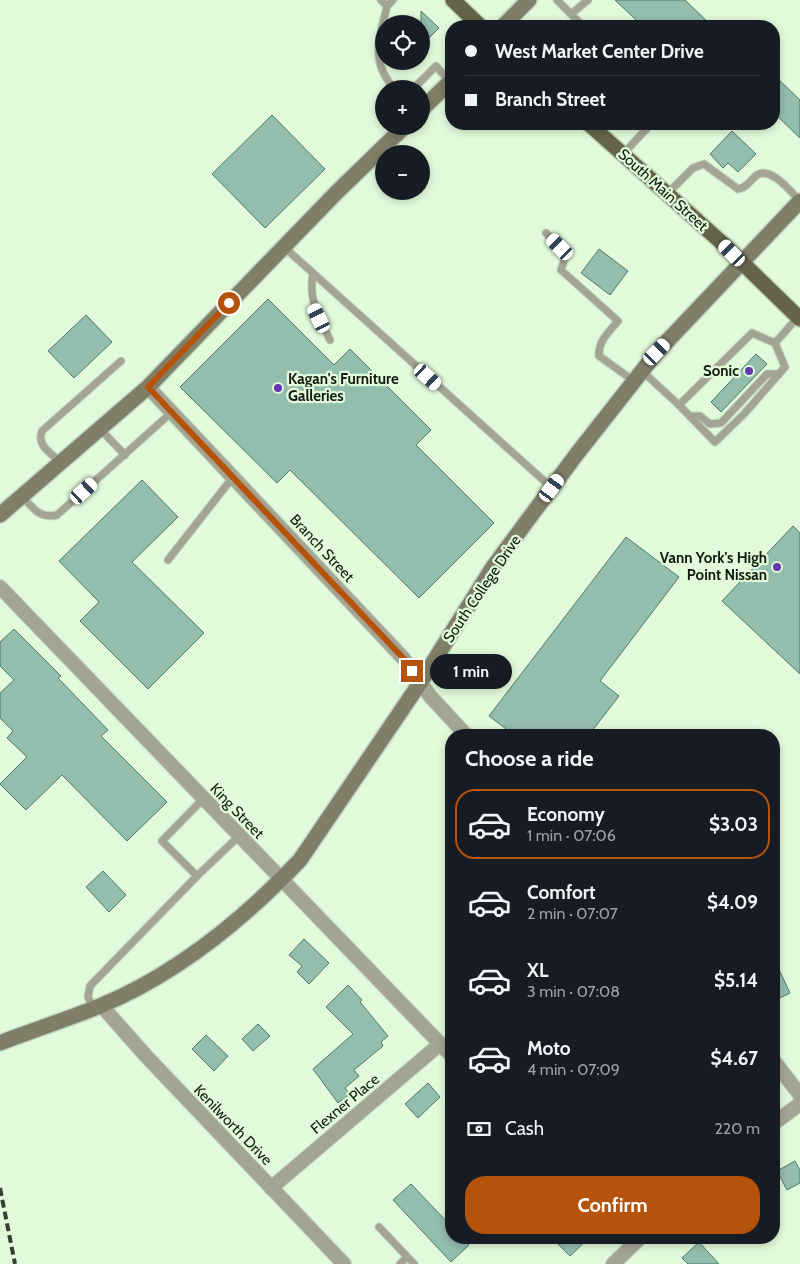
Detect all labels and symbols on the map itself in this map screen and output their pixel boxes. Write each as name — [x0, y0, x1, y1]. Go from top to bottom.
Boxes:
street label: South Main Street — [615, 145, 711, 235]
car — [544, 231, 575, 263]
car — [716, 237, 747, 269]
route start — [218, 292, 240, 314]
car — [305, 301, 332, 335]
car — [641, 336, 672, 368]
car — [411, 361, 444, 393]
place label: Sonic — [703, 362, 739, 380]
marker: Sonic — [743, 365, 755, 377]
place label: Kagan's Furniture Galleries — [288, 370, 399, 405]
marker: Kagan's Furniture Galleries — [272, 382, 284, 394]
car — [537, 471, 566, 505]
car — [67, 475, 100, 507]
street label: Branch Street — [286, 510, 358, 586]
street label: South College Drive — [439, 532, 525, 646]
place label: Vann York's High Point Nissan — [660, 549, 767, 584]
marker: Vann York's High Point Nissan — [771, 561, 783, 573]
callout: 1 min — [430, 654, 512, 688]
route end — [401, 660, 423, 682]
street label: King Street — [206, 780, 268, 842]
street label: Flexner Place — [307, 1070, 383, 1138]
street label: Kenilworth Drive — [190, 1081, 276, 1169]

